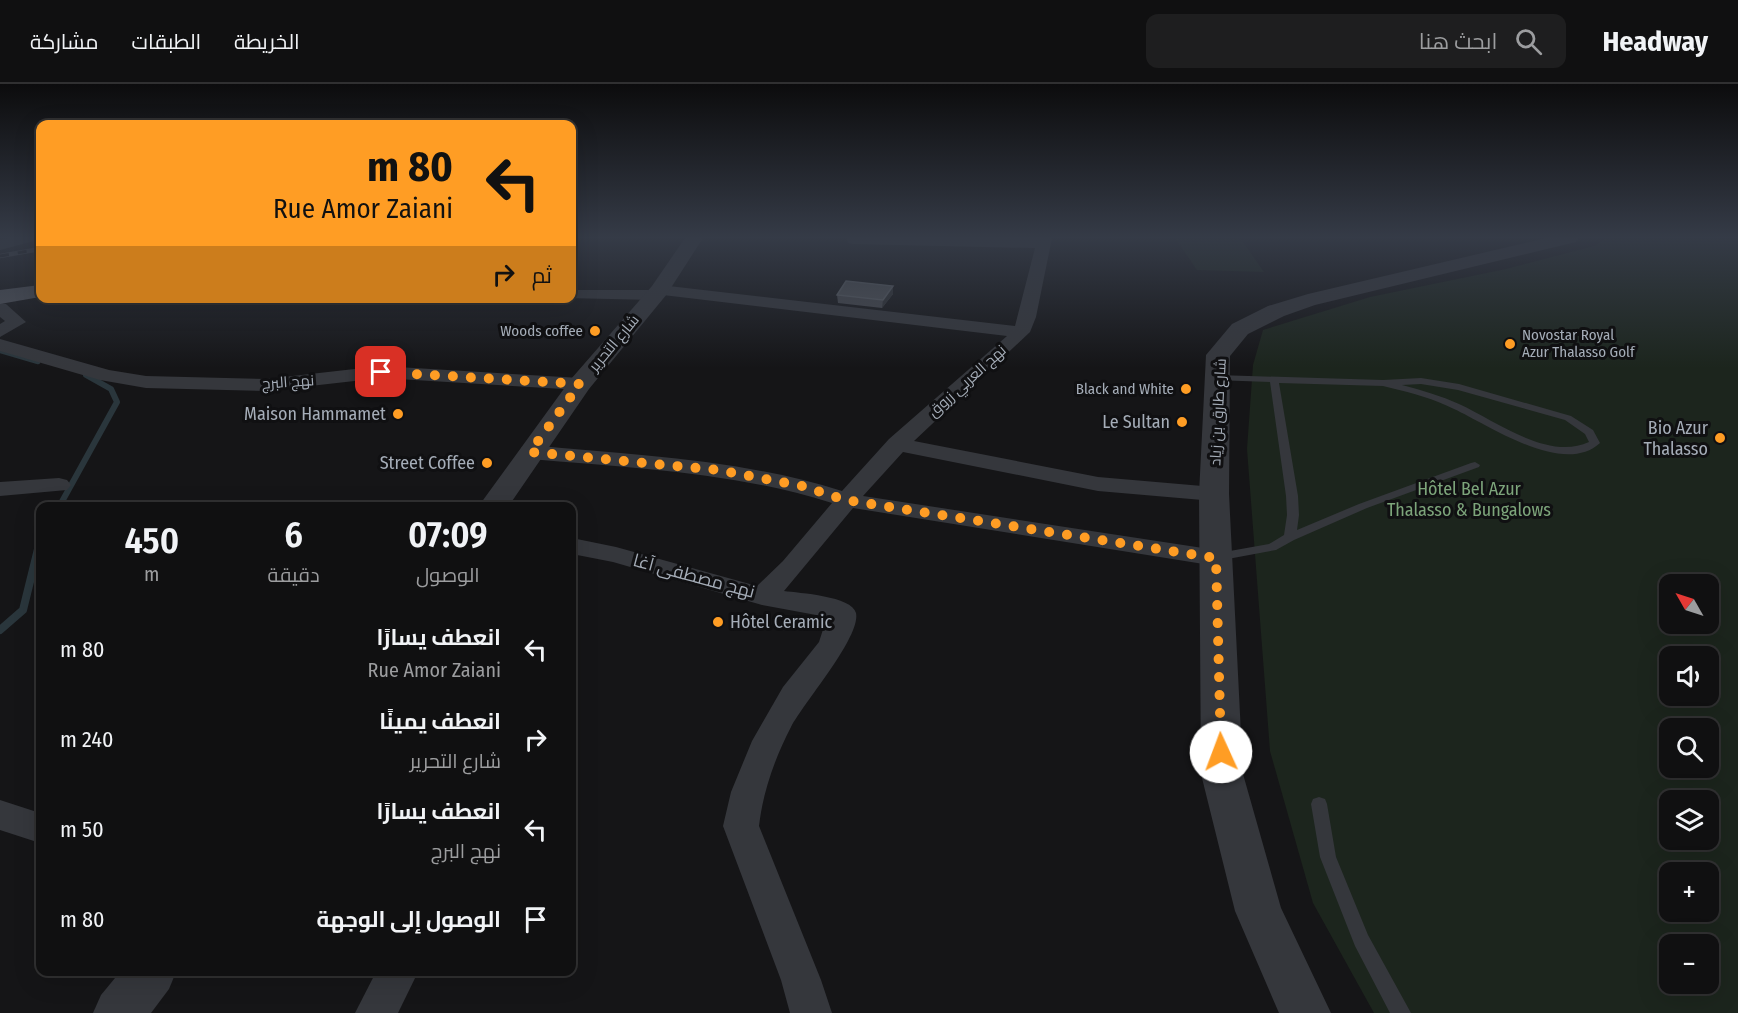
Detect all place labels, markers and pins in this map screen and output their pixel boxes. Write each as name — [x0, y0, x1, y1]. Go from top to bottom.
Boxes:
place label: Woods coffee — [500, 322, 583, 340]
marker: Woods coffee — [588, 324, 602, 338]
place label: Novostar Royal Azur Thalasso Golf — [1522, 326, 1636, 361]
marker: Novostar Royal Azur Thalasso Golf — [1503, 337, 1517, 351]
pin — [355, 346, 406, 397]
place label: Black and White — [1076, 380, 1174, 398]
marker: Black and White — [1179, 382, 1193, 396]
place label: Maison Hammamet — [244, 403, 386, 425]
marker: Maison Hammamet — [391, 407, 405, 421]
place label: Le Sultan — [1102, 411, 1170, 433]
marker: Le Sultan — [1175, 415, 1189, 429]
place label: Bio Azur Thalasso — [1644, 417, 1709, 460]
marker: Bio Azur Thalasso — [1713, 431, 1727, 445]
place label: Street Coffee — [380, 452, 475, 474]
marker: Street Coffee — [480, 456, 494, 470]
place label: Hôtel Ceramic — [730, 611, 832, 633]
marker: Hôtel Ceramic — [711, 615, 725, 629]

